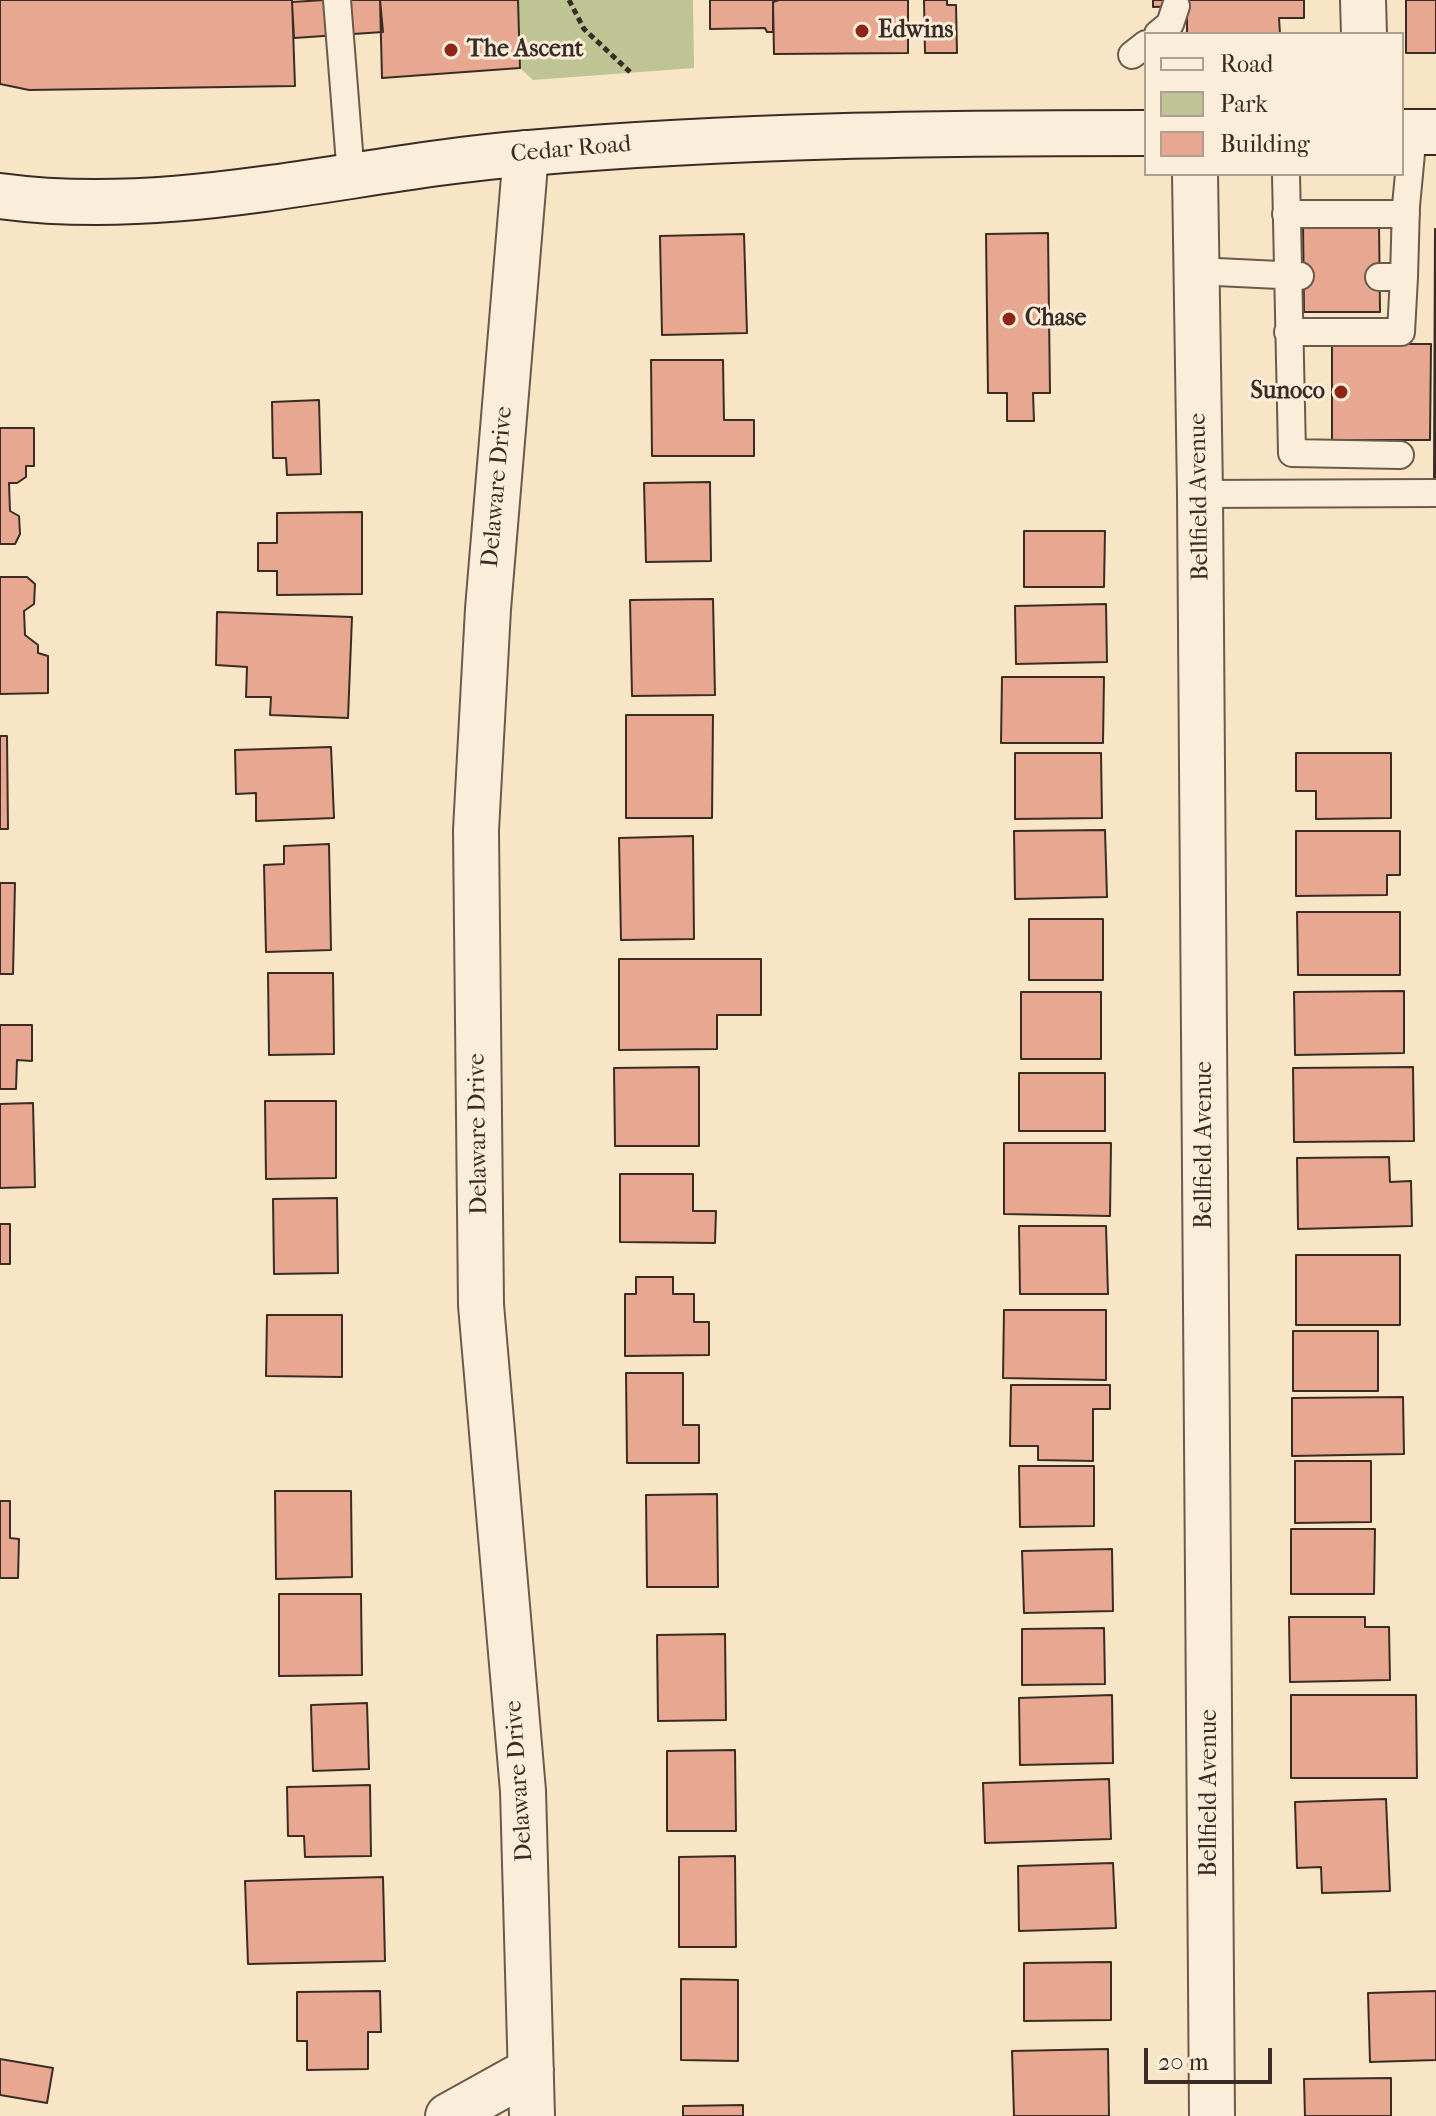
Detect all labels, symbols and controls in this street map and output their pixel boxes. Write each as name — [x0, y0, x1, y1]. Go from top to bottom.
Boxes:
place label: Edwins — [878, 17, 953, 45]
marker: Edwins — [853, 22, 871, 40]
legend — [1144, 32, 1404, 176]
place label: The Ascent — [467, 36, 583, 64]
marker: The Ascent — [442, 41, 460, 59]
text: Road — [1220, 50, 1273, 78]
text: Park — [1220, 90, 1268, 118]
street label: Cedar Road — [509, 130, 633, 170]
text: Building — [1220, 130, 1310, 158]
place label: Chase — [1025, 305, 1086, 333]
marker: Chase — [1000, 310, 1018, 328]
place label: Sunoco — [1250, 378, 1325, 406]
marker: Sunoco — [1332, 383, 1350, 401]
street label: Delaware Drive — [477, 405, 519, 569]
street label: Bellfield Avenue — [1184, 413, 1216, 581]
street label: Delaware Drive — [463, 1053, 495, 1215]
street label: Bellfield Avenue — [1191, 1061, 1219, 1229]
street label: Delaware Drive — [500, 1699, 540, 1863]
street label: Bellfield Avenue — [1196, 1709, 1224, 1877]
scale bar — [1148, 2032, 1276, 2082]
text: 20 m — [1158, 2048, 1209, 2076]

